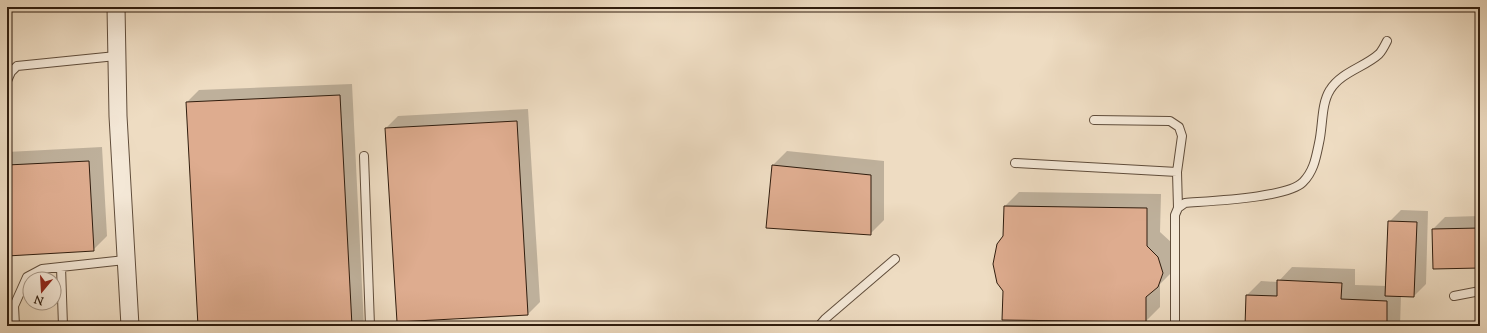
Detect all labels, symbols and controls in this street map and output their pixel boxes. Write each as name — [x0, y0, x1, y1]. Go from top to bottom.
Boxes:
north arrow — [22, 271, 62, 311]
text: N — [32, 291, 47, 309]

